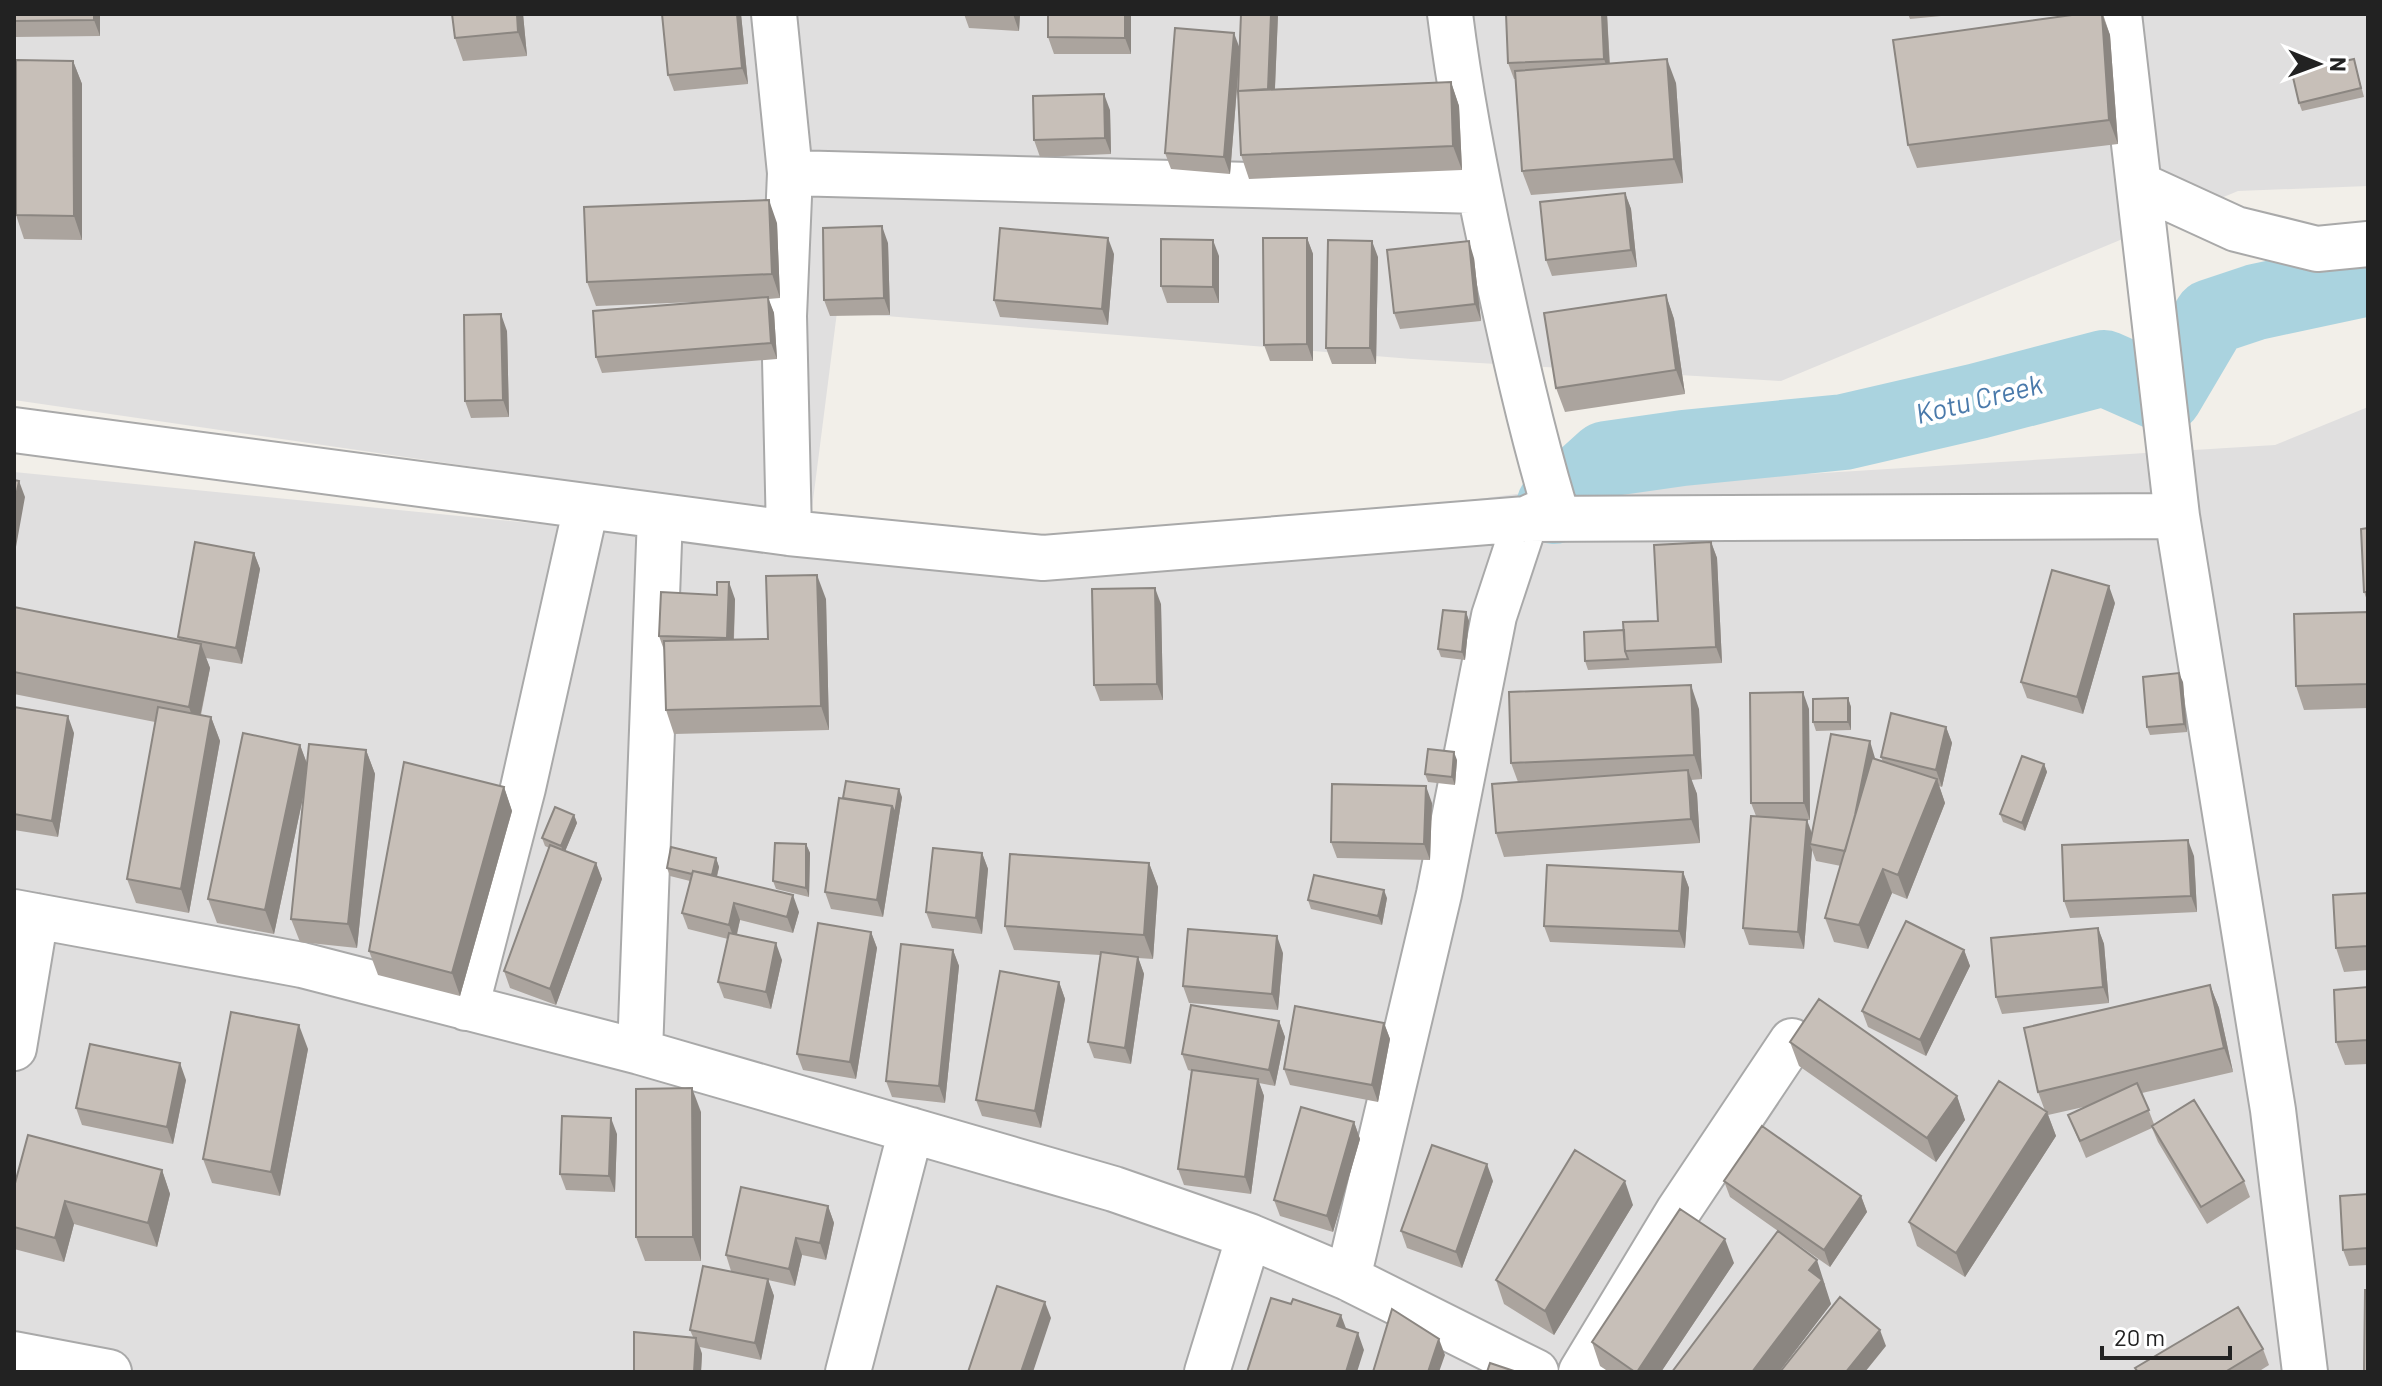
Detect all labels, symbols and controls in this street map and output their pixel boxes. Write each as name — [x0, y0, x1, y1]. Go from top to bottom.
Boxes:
north arrow — [2278, 24, 2358, 104]
text: N — [2326, 57, 2352, 72]
water label: Kotu Creek — [1912, 366, 2046, 430]
scale bar — [2102, 1310, 2230, 1360]
text: 20 m — [2114, 1322, 2165, 1351]

